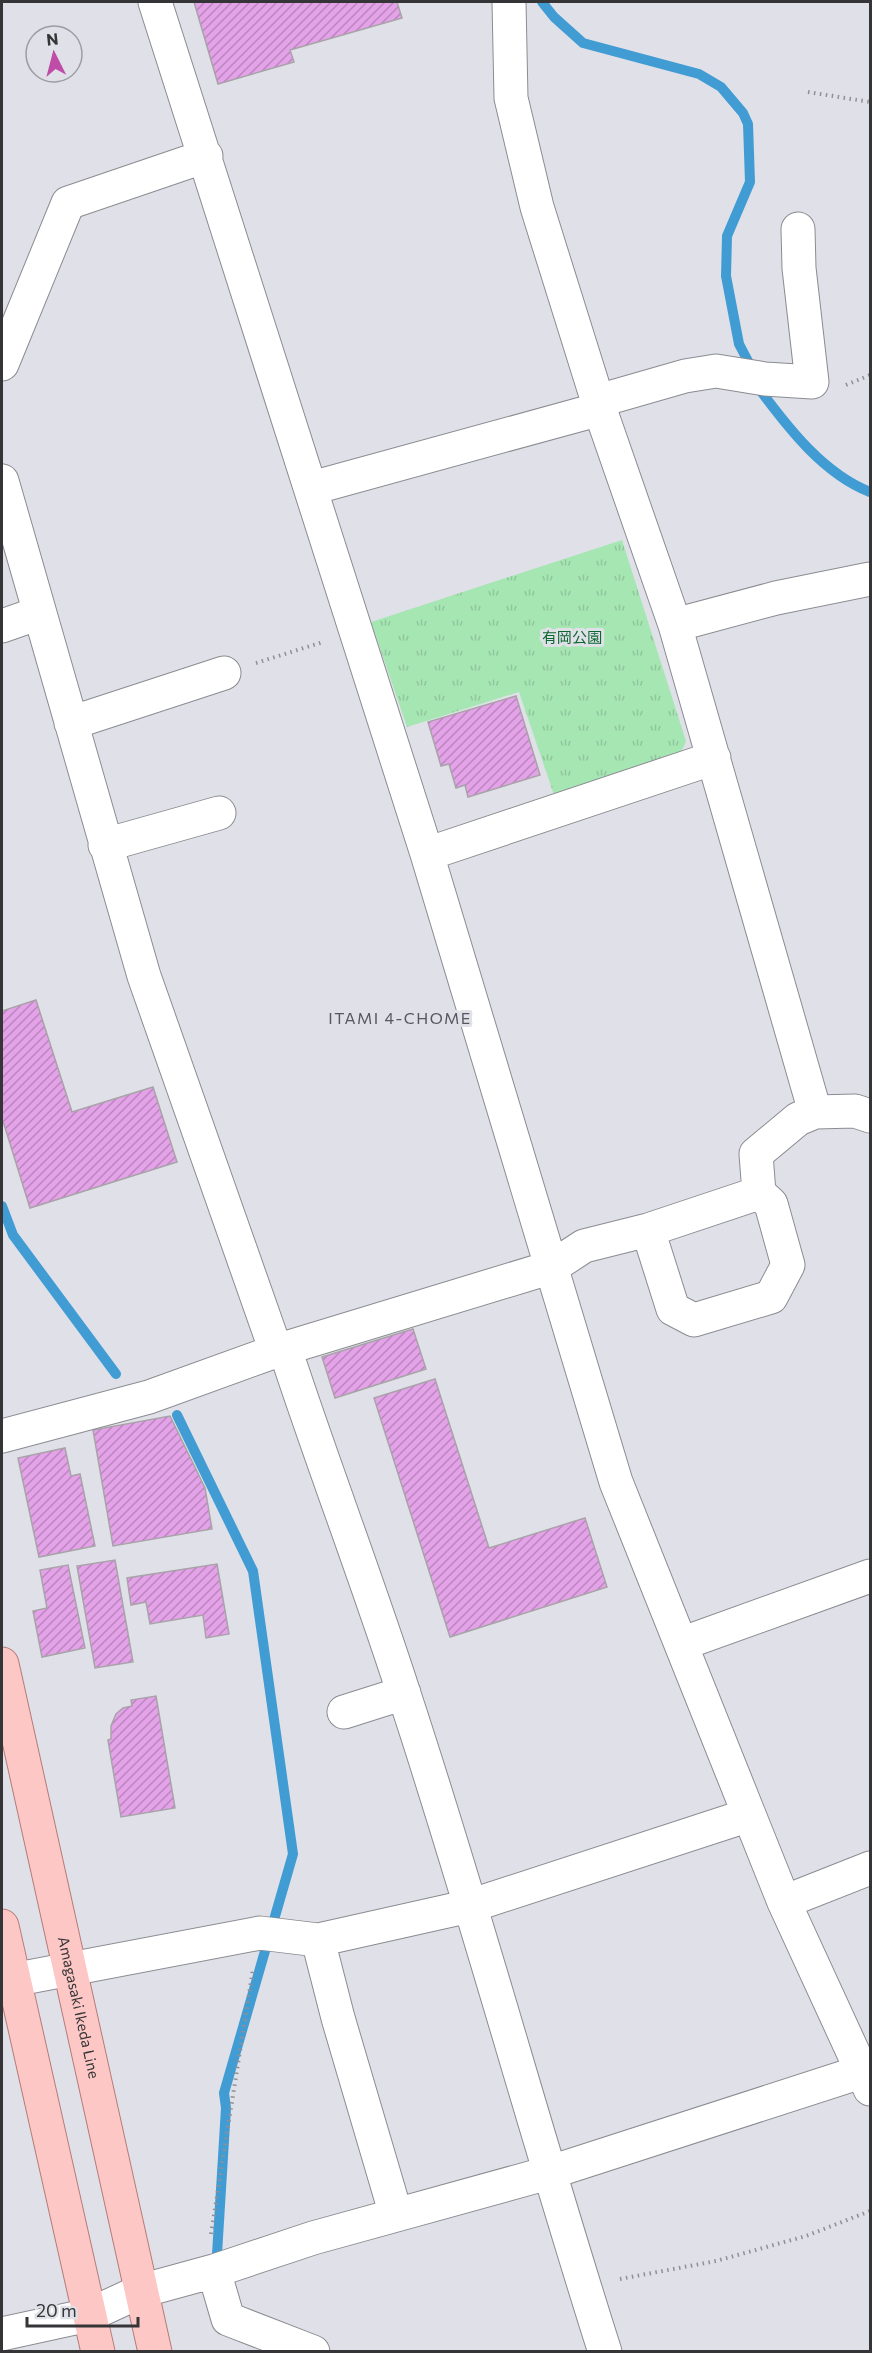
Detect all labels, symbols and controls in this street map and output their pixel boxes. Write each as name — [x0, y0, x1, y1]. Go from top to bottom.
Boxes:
north arrow — [24, 24, 84, 84]
text: N — [45, 29, 59, 49]
park label: 有岡公園 — [542, 628, 602, 646]
district label: ITAMI 4-CHOME — [328, 1008, 472, 1027]
street label: Amagasaki Ikeda Line — [55, 1935, 104, 2080]
scale bar — [27, 2290, 138, 2328]
text: 20 m — [36, 2299, 77, 2321]

